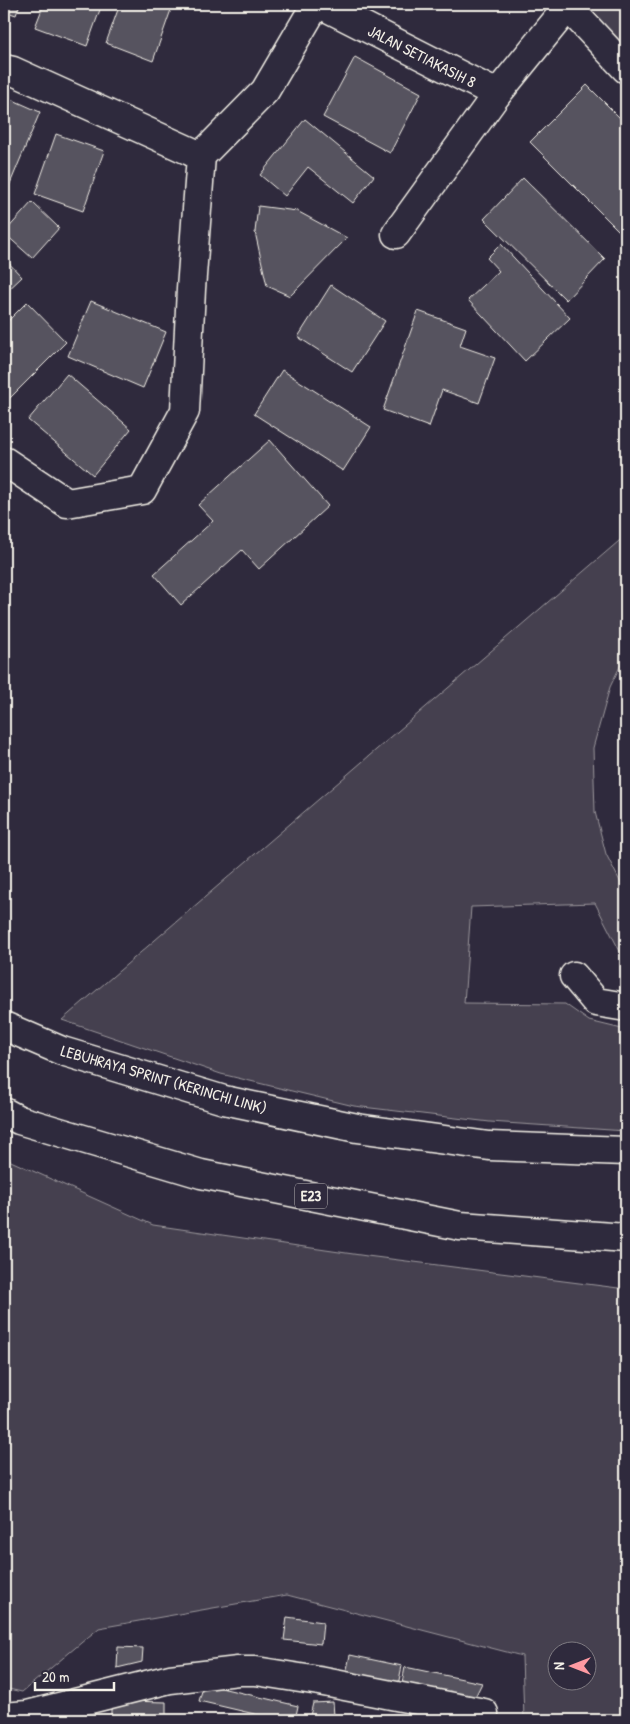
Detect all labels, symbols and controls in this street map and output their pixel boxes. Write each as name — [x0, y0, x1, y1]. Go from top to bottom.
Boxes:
street label: JALAN SETIAKASIH 8 — [364, 19, 480, 93]
street label: LEBUHRAYA SPRINT (KERINCHI LINK) — [58, 1039, 270, 1119]
road number: E23 — [295, 1184, 327, 1208]
north arrow — [548, 1642, 598, 1692]
scale bar — [35, 1659, 114, 1691]
text: N — [549, 1662, 568, 1670]
text: 20 m — [42, 1666, 69, 1687]

